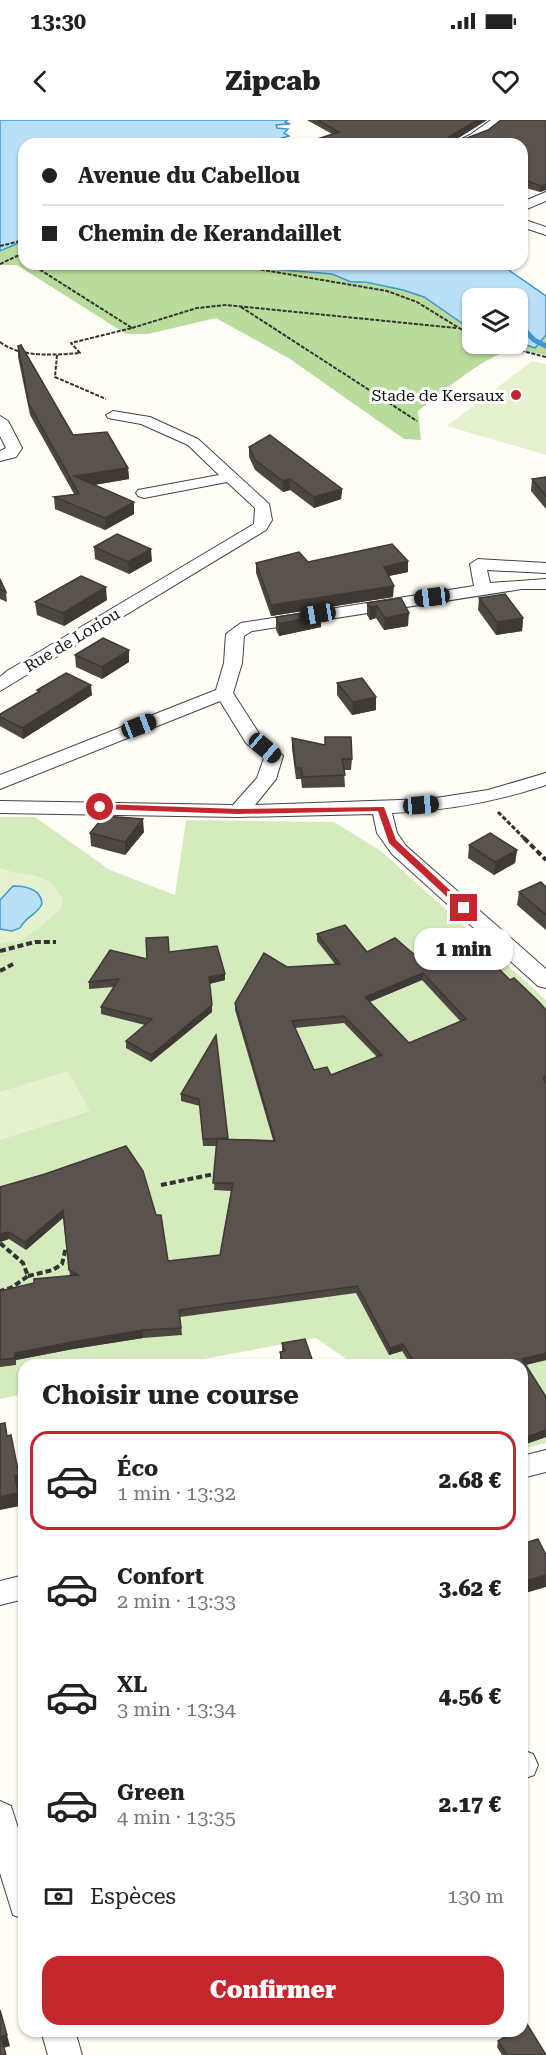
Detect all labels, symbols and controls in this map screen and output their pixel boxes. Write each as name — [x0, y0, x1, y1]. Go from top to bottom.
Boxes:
text: 13:30 — [30, 9, 86, 34]
icon: back — [24, 65, 57, 98]
text: Zipcab — [225, 65, 321, 97]
icon: heart — [489, 65, 522, 98]
text: Avenue du Cabellou — [78, 163, 300, 188]
text: Chemin de Kerandaillet — [78, 221, 341, 246]
map controls — [462, 288, 528, 354]
button: layers — [462, 288, 528, 354]
place label: Stade de Kersaux — [371, 386, 505, 405]
marker: Stade de Kersaux — [509, 388, 523, 402]
car — [413, 586, 451, 608]
car — [299, 602, 337, 626]
street label: Rue de Loriou — [21, 604, 123, 676]
car — [119, 711, 159, 741]
car — [245, 730, 285, 766]
route start — [86, 793, 113, 820]
car — [402, 794, 440, 816]
route end — [450, 894, 477, 921]
callout: 1 min — [414, 929, 514, 971]
text: 1 min — [435, 937, 492, 961]
text: Choisir une course — [42, 1379, 299, 1411]
icon: car — [45, 1454, 99, 1508]
text: Éco — [117, 1456, 158, 1481]
text: 2.68 € — [439, 1468, 501, 1493]
text: 1 min · 13:32 — [117, 1481, 236, 1505]
icon: car — [45, 1562, 99, 1616]
text: Confort — [117, 1564, 204, 1589]
text: 3.62 € — [439, 1576, 501, 1601]
text: 2 min · 13:33 — [117, 1589, 236, 1613]
icon: car — [45, 1670, 99, 1724]
text: XL — [117, 1672, 147, 1697]
text: 4.56 € — [439, 1684, 501, 1709]
text: 3 min · 13:34 — [117, 1697, 236, 1721]
icon: car — [45, 1778, 99, 1832]
text: Green — [117, 1780, 185, 1805]
text: 2.17 € — [439, 1792, 501, 1817]
text: 4 min · 13:35 — [117, 1805, 236, 1829]
icon: cash — [42, 1880, 75, 1913]
text: Espèces — [90, 1884, 176, 1909]
text: 130 m — [447, 1884, 504, 1908]
button: Confirmer — [42, 1956, 504, 2025]

